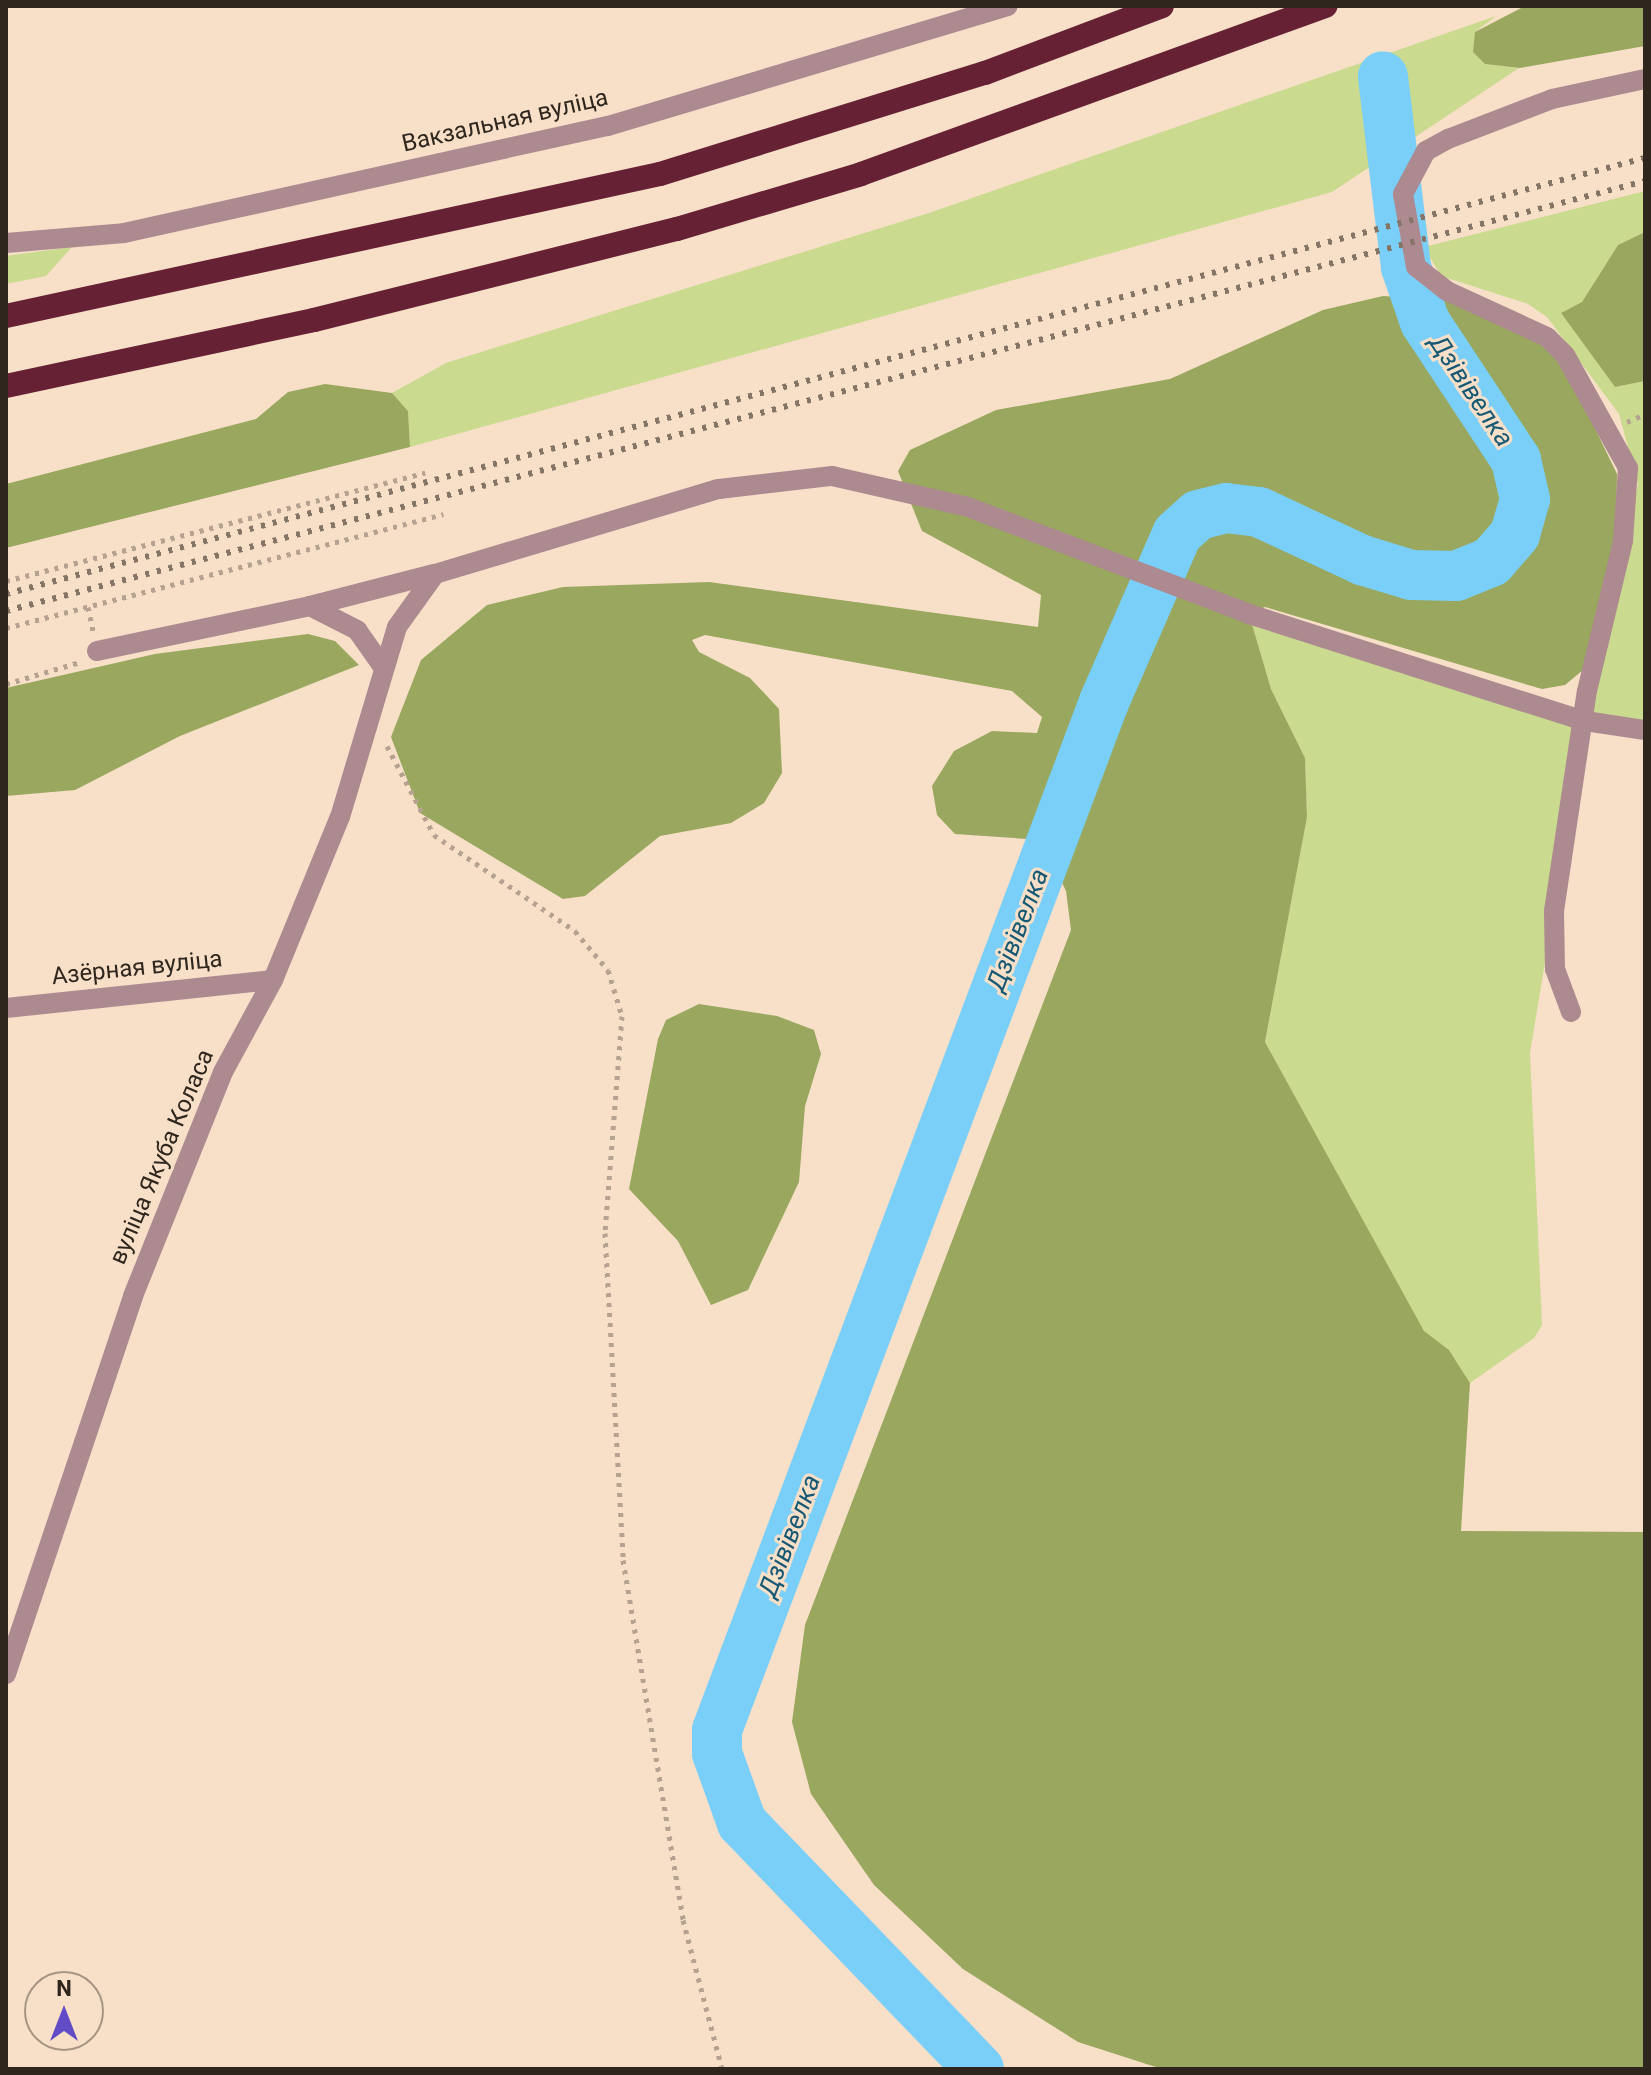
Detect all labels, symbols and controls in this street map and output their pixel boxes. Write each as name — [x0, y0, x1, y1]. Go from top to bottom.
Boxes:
street label: Вакзальная вуліца — [399, 83, 611, 159]
water label: Дзівівелка — [1422, 329, 1520, 453]
water label: Дзівівелка — [980, 865, 1056, 995]
street label: Азёрная вуліца — [50, 945, 224, 991]
street label: вуліца Якуба Коласа — [104, 1045, 220, 1269]
water label: Дзівівелка — [752, 1471, 828, 1601]
north arrow — [24, 1971, 104, 2051]
text: N — [56, 1976, 72, 2001]

